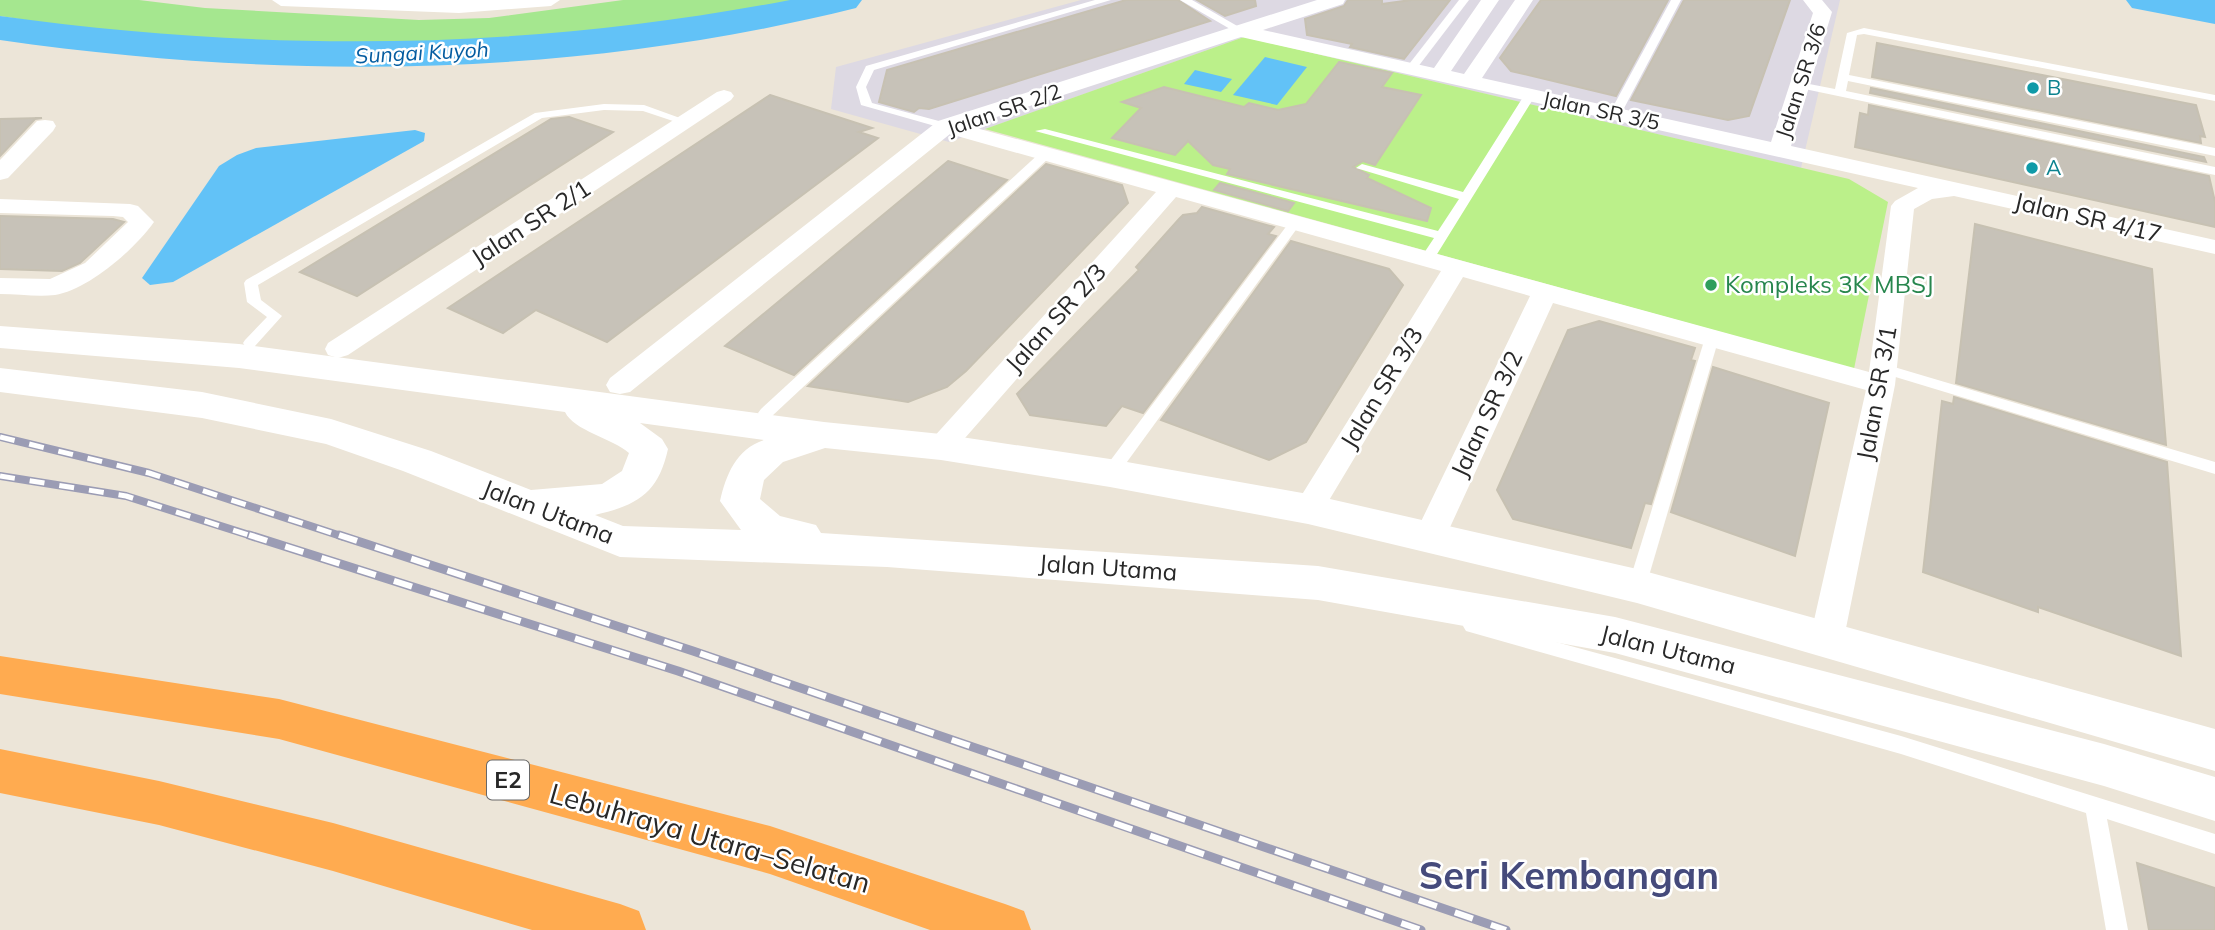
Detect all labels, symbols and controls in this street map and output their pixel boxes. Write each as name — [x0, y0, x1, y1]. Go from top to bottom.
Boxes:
street label: Jalan SR 3/6 — [1769, 20, 1831, 141]
water label: Sungai Kuyoh — [354, 36, 489, 68]
place label: B — [2047, 74, 2061, 100]
street label: Jalan SR 2/2 — [943, 77, 1064, 141]
marker: B — [2025, 80, 2041, 96]
street label: Jalan SR 3/5 — [1540, 85, 1662, 135]
place label: A — [2046, 154, 2062, 180]
marker: A — [2024, 160, 2040, 176]
street label: Jalan SR 2/1 — [465, 172, 596, 272]
street label: Jalan SR 4/17 — [2011, 185, 2165, 249]
street label: Jalan SR 2/3 — [999, 257, 1112, 378]
place label: Kompleks 3K MBSJ — [1725, 269, 1934, 299]
marker: Kompleks 3K MBSJ — [1703, 277, 1719, 293]
street label: Jalan SR 3/3 — [1333, 321, 1429, 454]
street label: Jalan SR 3/1 — [1849, 323, 1903, 463]
street label: Jalan SR 3/2 — [1444, 346, 1528, 482]
street label: Jalan Utama — [478, 472, 618, 550]
street label: Jalan Utama — [1038, 547, 1178, 587]
street label: Jalan Utama — [1597, 618, 1739, 680]
road number: E2 — [487, 760, 529, 800]
street label: Lebuhraya Utara–Selatan — [546, 775, 874, 900]
district label: Seri Kembangan — [1419, 851, 1719, 899]

